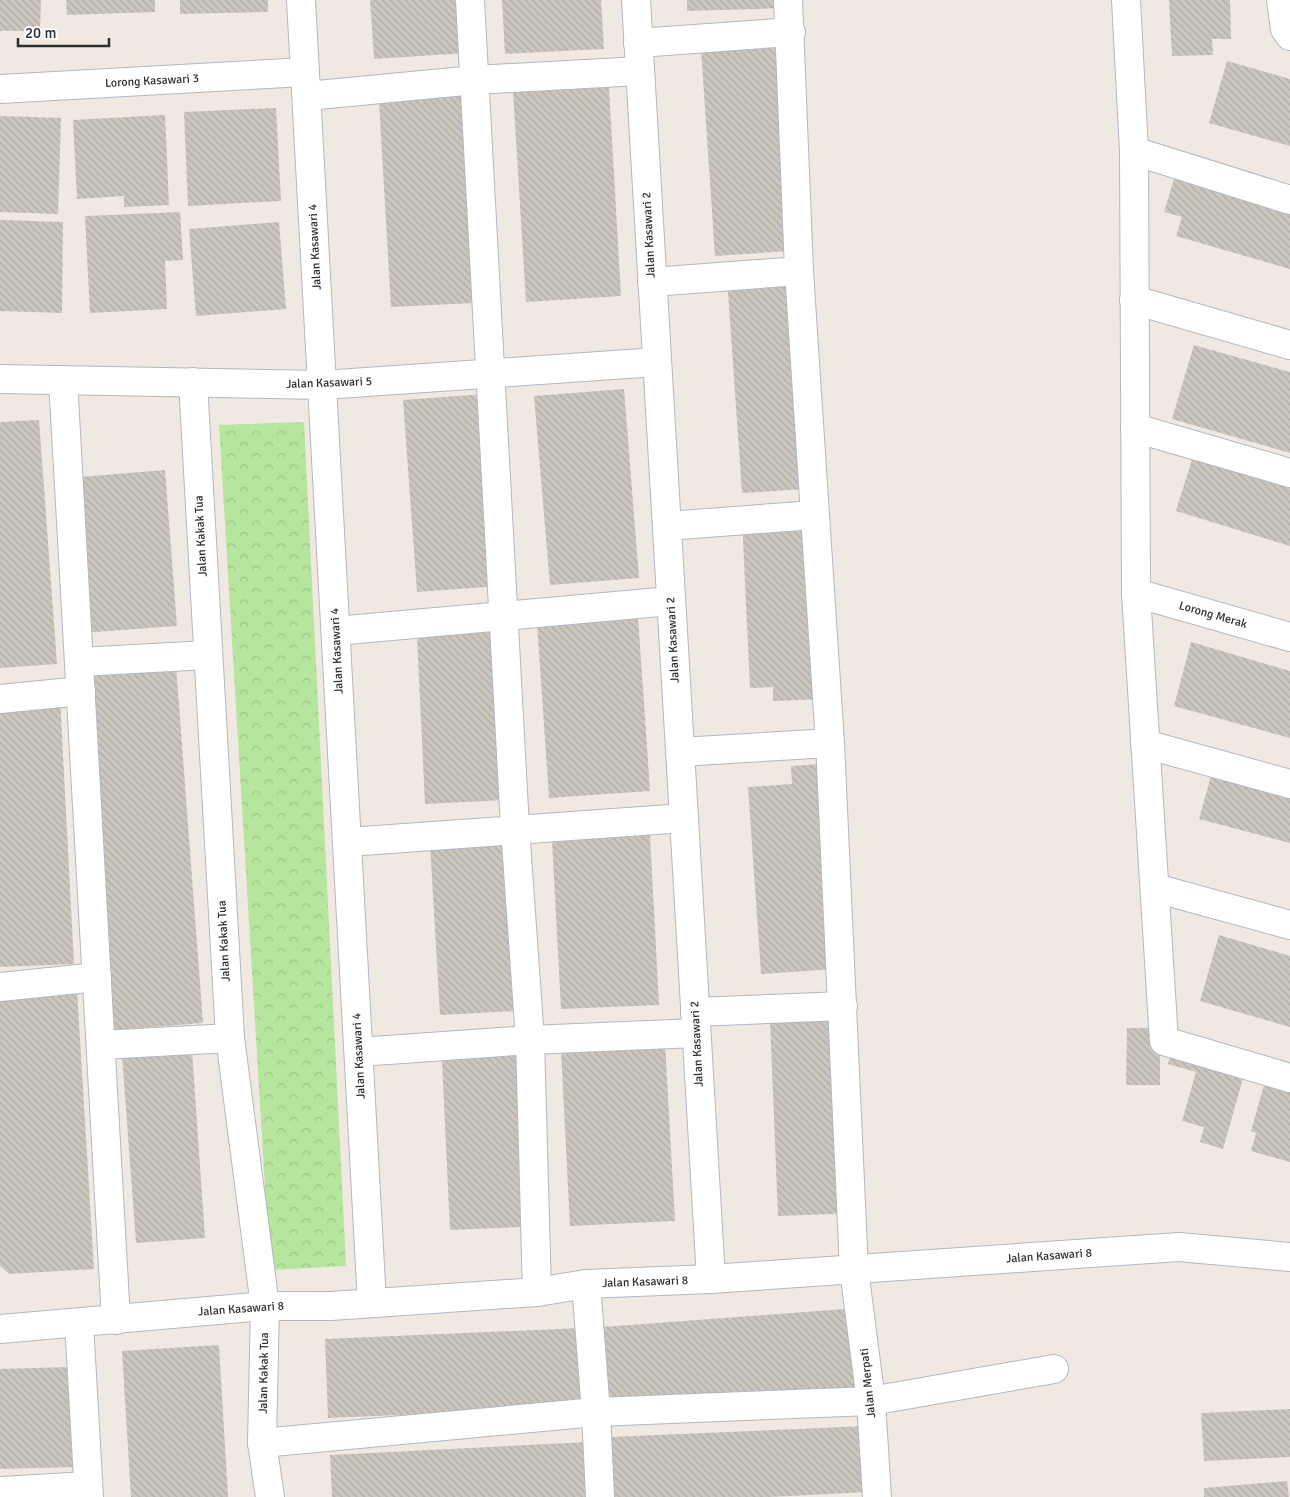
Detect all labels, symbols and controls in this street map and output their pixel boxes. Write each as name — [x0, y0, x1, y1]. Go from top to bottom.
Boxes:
scale bar — [18, 15, 109, 47]
text: 20 m — [25, 24, 56, 42]
street label: Lorong Kasawari 3 — [105, 71, 199, 91]
street label: Jalan Kasawari 2 — [639, 192, 659, 278]
street label: Jalan Kasawari 4 — [305, 203, 325, 290]
street label: Jalan Kasawari 5 — [286, 374, 372, 392]
street label: Jalan Kakak Tua — [191, 495, 211, 577]
street label: Jalan Kasawari 2 — [663, 597, 683, 683]
street label: Lorong Merak — [1177, 598, 1249, 632]
street label: Jalan Kasawari 4 — [327, 607, 347, 694]
street label: Jalan Kakak Tua — [214, 900, 234, 982]
street label: Jalan Kasawari 2 — [687, 1001, 707, 1087]
street label: Jalan Kasawari 4 — [349, 1012, 369, 1099]
street label: Jalan Kasawari 8 — [1006, 1246, 1092, 1266]
street label: Jalan Kasawari 8 — [602, 1273, 688, 1291]
street label: Jalan Kasawari 8 — [198, 1299, 284, 1319]
street label: Jalan Kakak Tua — [256, 1332, 272, 1414]
street label: Jalan Merpati — [857, 1347, 879, 1419]

